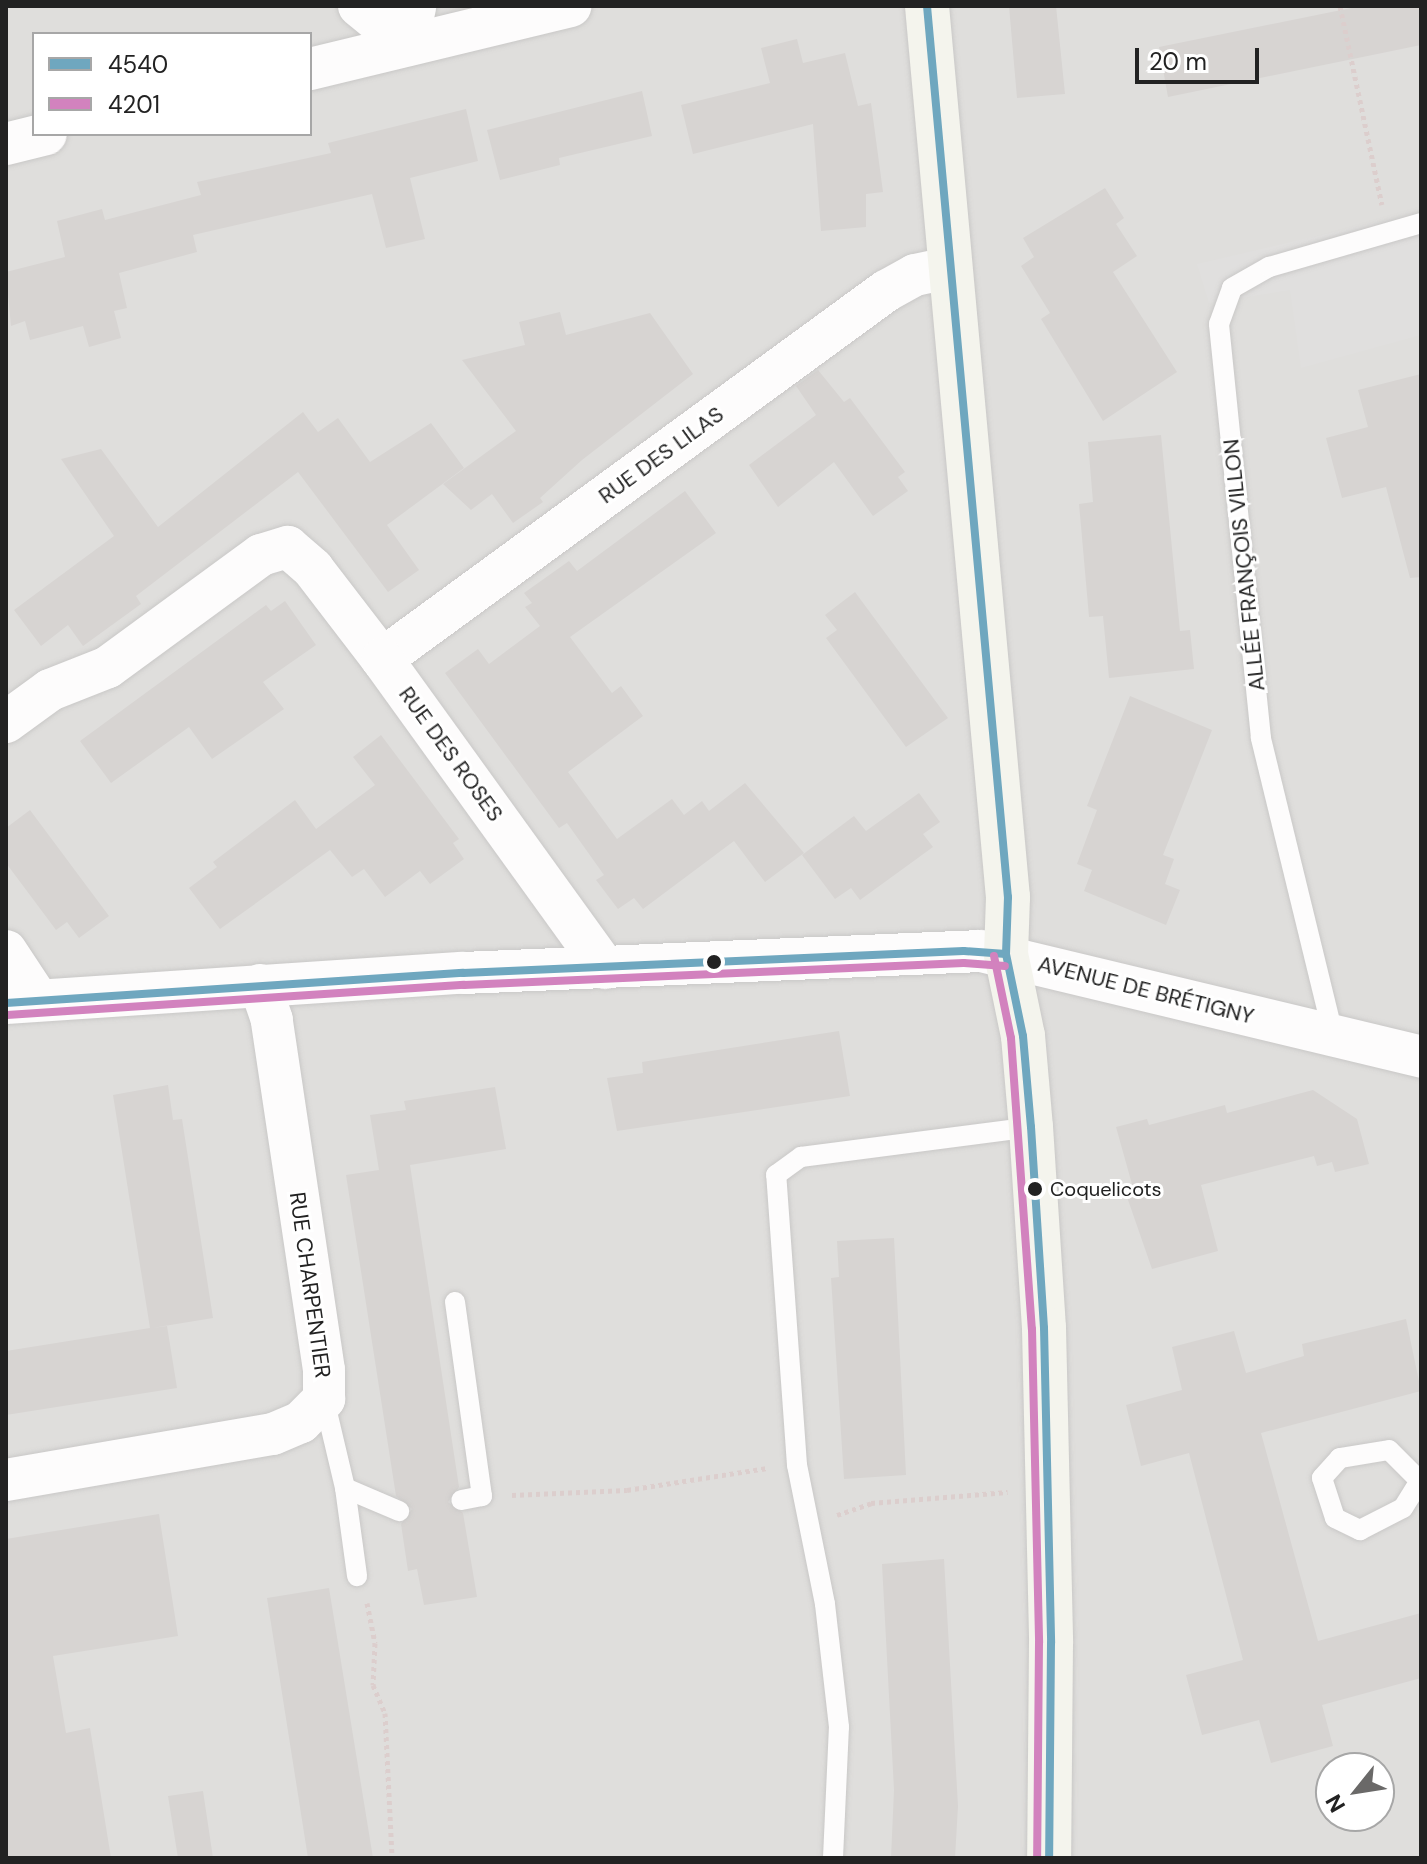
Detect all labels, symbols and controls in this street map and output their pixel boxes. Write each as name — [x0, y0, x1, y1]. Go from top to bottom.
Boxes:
legend — [32, 32, 312, 136]
scale bar — [1139, 32, 1263, 82]
text: 20 m — [1149, 46, 1207, 77]
text: 4540 — [108, 49, 168, 80]
text: 4201 — [108, 89, 160, 120]
street label: RUE DES LILAS — [594, 401, 728, 509]
street label: ALLÉE FRANÇOIS VILLON — [1218, 438, 1270, 692]
street label: RUE DES ROSES — [393, 682, 509, 826]
street label: AVENUE DE BRÉTIGNY — [1035, 950, 1257, 1030]
unlabelled marker — [706, 954, 722, 970]
place label: Coquelicots — [1050, 1177, 1162, 1201]
marker: Coquelicots — [1027, 1181, 1043, 1197]
street label: RUE CHARPENTIER — [284, 1190, 336, 1380]
north arrow — [1315, 1752, 1395, 1832]
text: N — [1319, 1789, 1352, 1817]

